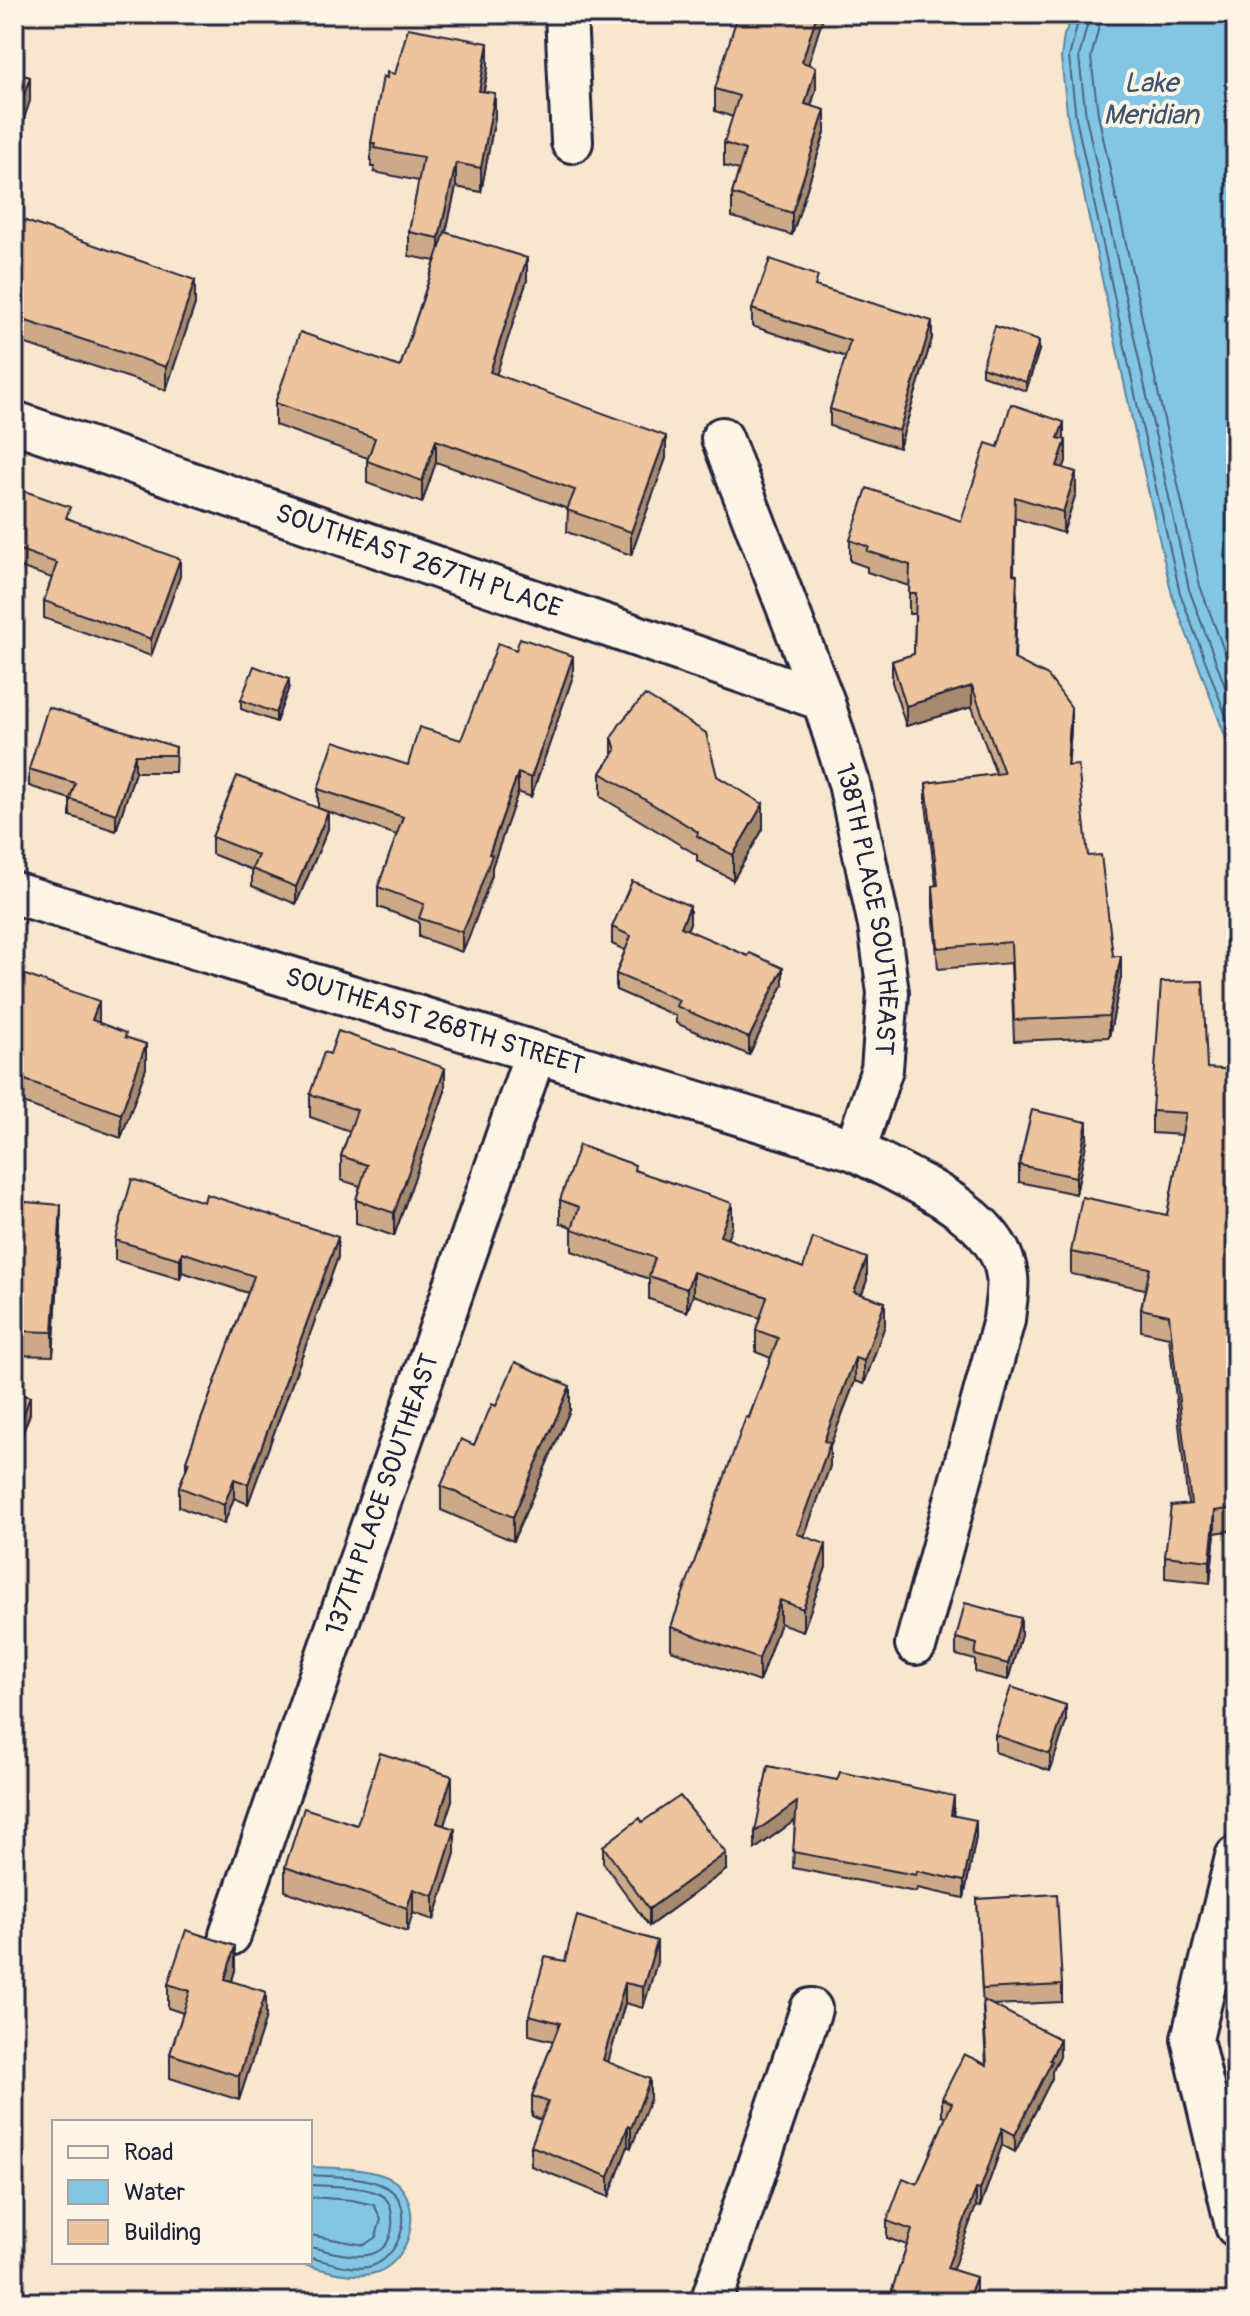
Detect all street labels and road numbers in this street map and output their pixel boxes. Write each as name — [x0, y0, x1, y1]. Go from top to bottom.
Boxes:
street label: SOUTHEAST 267TH PLACE — [271, 497, 566, 625]
street label: 138TH PLACE SOUTHEAST — [828, 760, 904, 1056]
street label: SOUTHEAST 268TH STREET — [281, 961, 588, 1082]
street label: 137TH PLACE SOUTHEAST — [319, 1350, 446, 1640]

